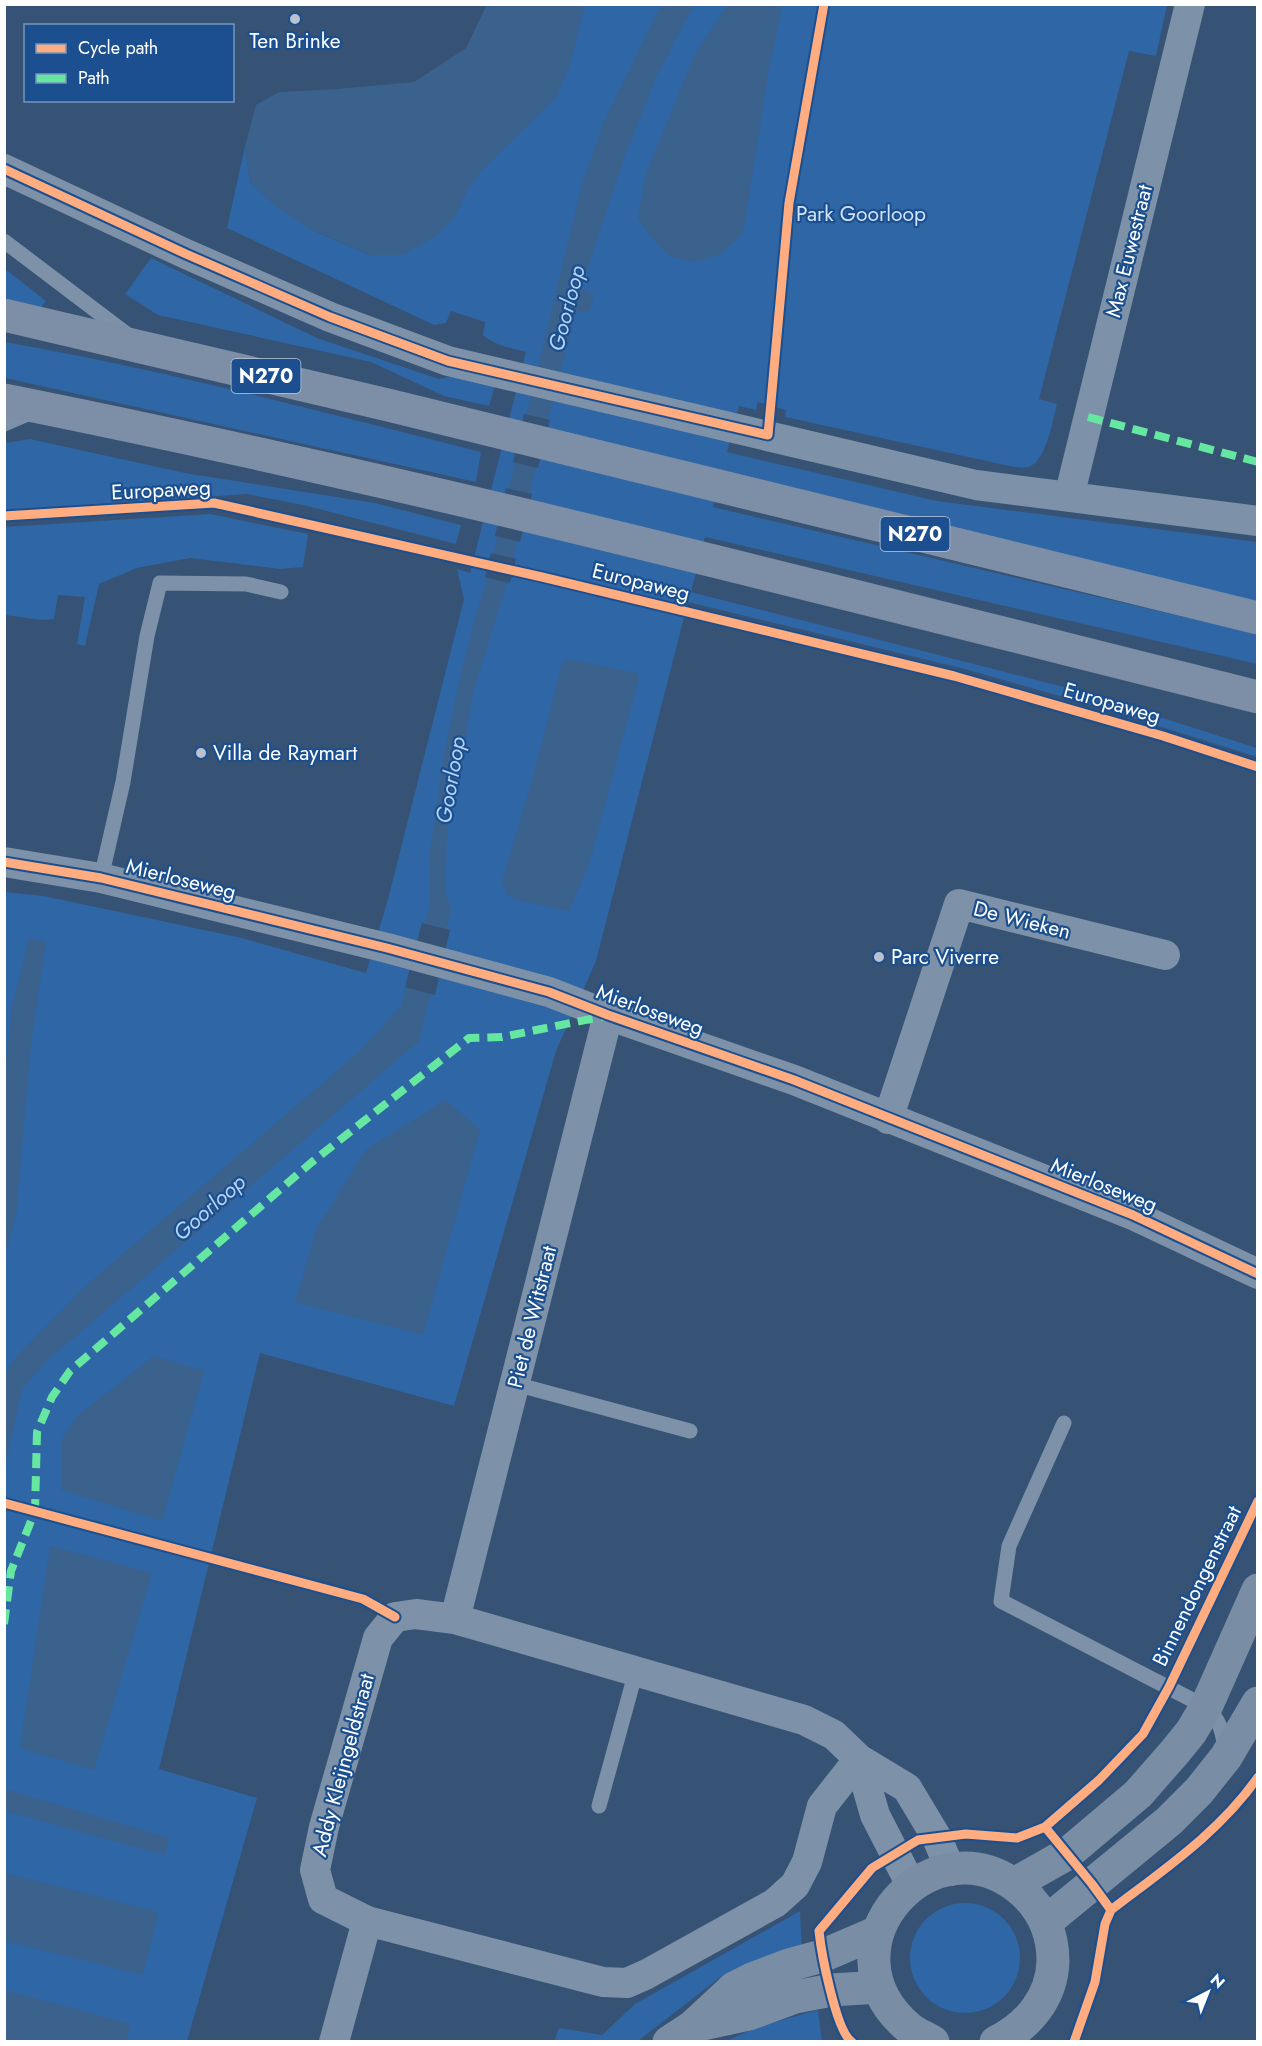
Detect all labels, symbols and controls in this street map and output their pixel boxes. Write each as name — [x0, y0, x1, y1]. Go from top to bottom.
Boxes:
marker: Ten Brinke — [288, 12, 302, 26]
legend — [24, 24, 234, 102]
place label: Ten Brinke — [250, 26, 341, 56]
text: Cycle path — [78, 35, 158, 61]
text: Path — [78, 65, 110, 91]
street label: Max Euwestraat — [1098, 182, 1160, 320]
park label: Park Goorloop — [796, 199, 926, 229]
water label: Goorloop — [539, 262, 593, 354]
road number: N270 — [232, 359, 300, 393]
street label: Europaweg — [110, 472, 212, 508]
road number: N270 — [880, 517, 950, 551]
street label: Europaweg — [589, 555, 693, 609]
street label: Europaweg — [1060, 675, 1164, 731]
water label: Goorloop — [427, 734, 473, 826]
place label: Villa de Raymart — [213, 738, 357, 768]
marker: Villa de Raymart — [194, 746, 208, 760]
street label: Mierloseweg — [123, 851, 239, 907]
street label: De Wieken — [970, 893, 1074, 947]
place label: Parc Viverre — [891, 942, 999, 972]
marker: Parc Viverre — [872, 950, 886, 964]
street label: Mierloseweg — [592, 977, 708, 1043]
street label: Mierloseweg — [1046, 1150, 1162, 1220]
water label: Goorloop — [165, 1166, 253, 1248]
street label: Piet de Witstraat — [500, 1243, 564, 1391]
street label: Binnendongenstraat — [1145, 1501, 1249, 1671]
street label: Addy Kleijngeldstraat — [304, 1670, 382, 1860]
north arrow — [1178, 1962, 1238, 2022]
text: N — [1205, 1968, 1230, 1994]

